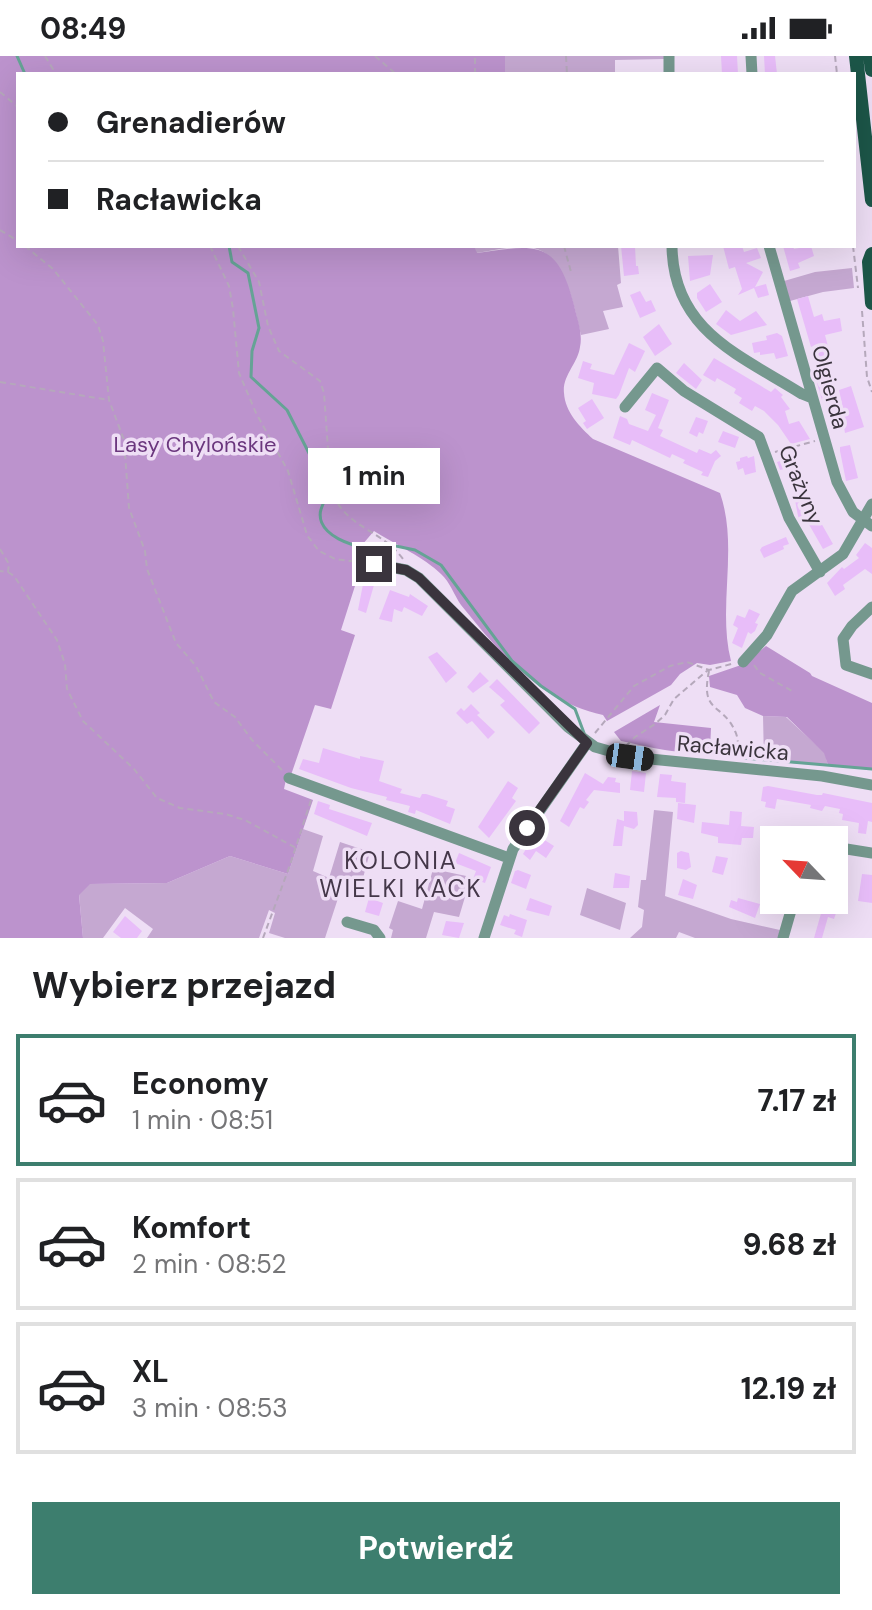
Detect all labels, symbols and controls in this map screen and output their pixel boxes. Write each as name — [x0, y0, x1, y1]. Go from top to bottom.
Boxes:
text: 08:49 — [40, 9, 126, 48]
text: Grenadierów — [96, 103, 286, 142]
text: Racławicka — [96, 180, 262, 219]
street label: Olgierda — [805, 342, 855, 432]
park label: Lasy Chylońskie — [113, 430, 277, 459]
street label: Grażyny — [772, 441, 830, 529]
callout: 1 min — [308, 448, 440, 504]
text: 1 min — [342, 459, 406, 493]
route end — [356, 546, 392, 582]
street label: Racławicka — [676, 729, 790, 767]
car — [605, 742, 655, 772]
route start — [509, 810, 545, 846]
north arrow — [760, 826, 848, 914]
map controls — [760, 826, 848, 914]
district label: KOLONIA WIELKI KACK — [319, 845, 483, 904]
text: Wybierz przejazd — [32, 962, 336, 1009]
icon: car — [36, 1064, 108, 1136]
text: Economy — [132, 1064, 269, 1103]
text: 7.17 zł — [757, 1081, 836, 1120]
text: 1 min · 08:51 — [132, 1103, 273, 1137]
icon: car — [36, 1208, 108, 1280]
text: Komfort — [132, 1208, 251, 1247]
text: 9.68 zł — [743, 1225, 836, 1264]
text: 2 min · 08:52 — [132, 1247, 286, 1281]
icon: car — [36, 1352, 108, 1424]
text: XL — [132, 1352, 169, 1391]
text: 12.19 zł — [741, 1369, 836, 1408]
text: 3 min · 08:53 — [132, 1391, 288, 1425]
button: Potwierdź — [32, 1502, 840, 1594]

